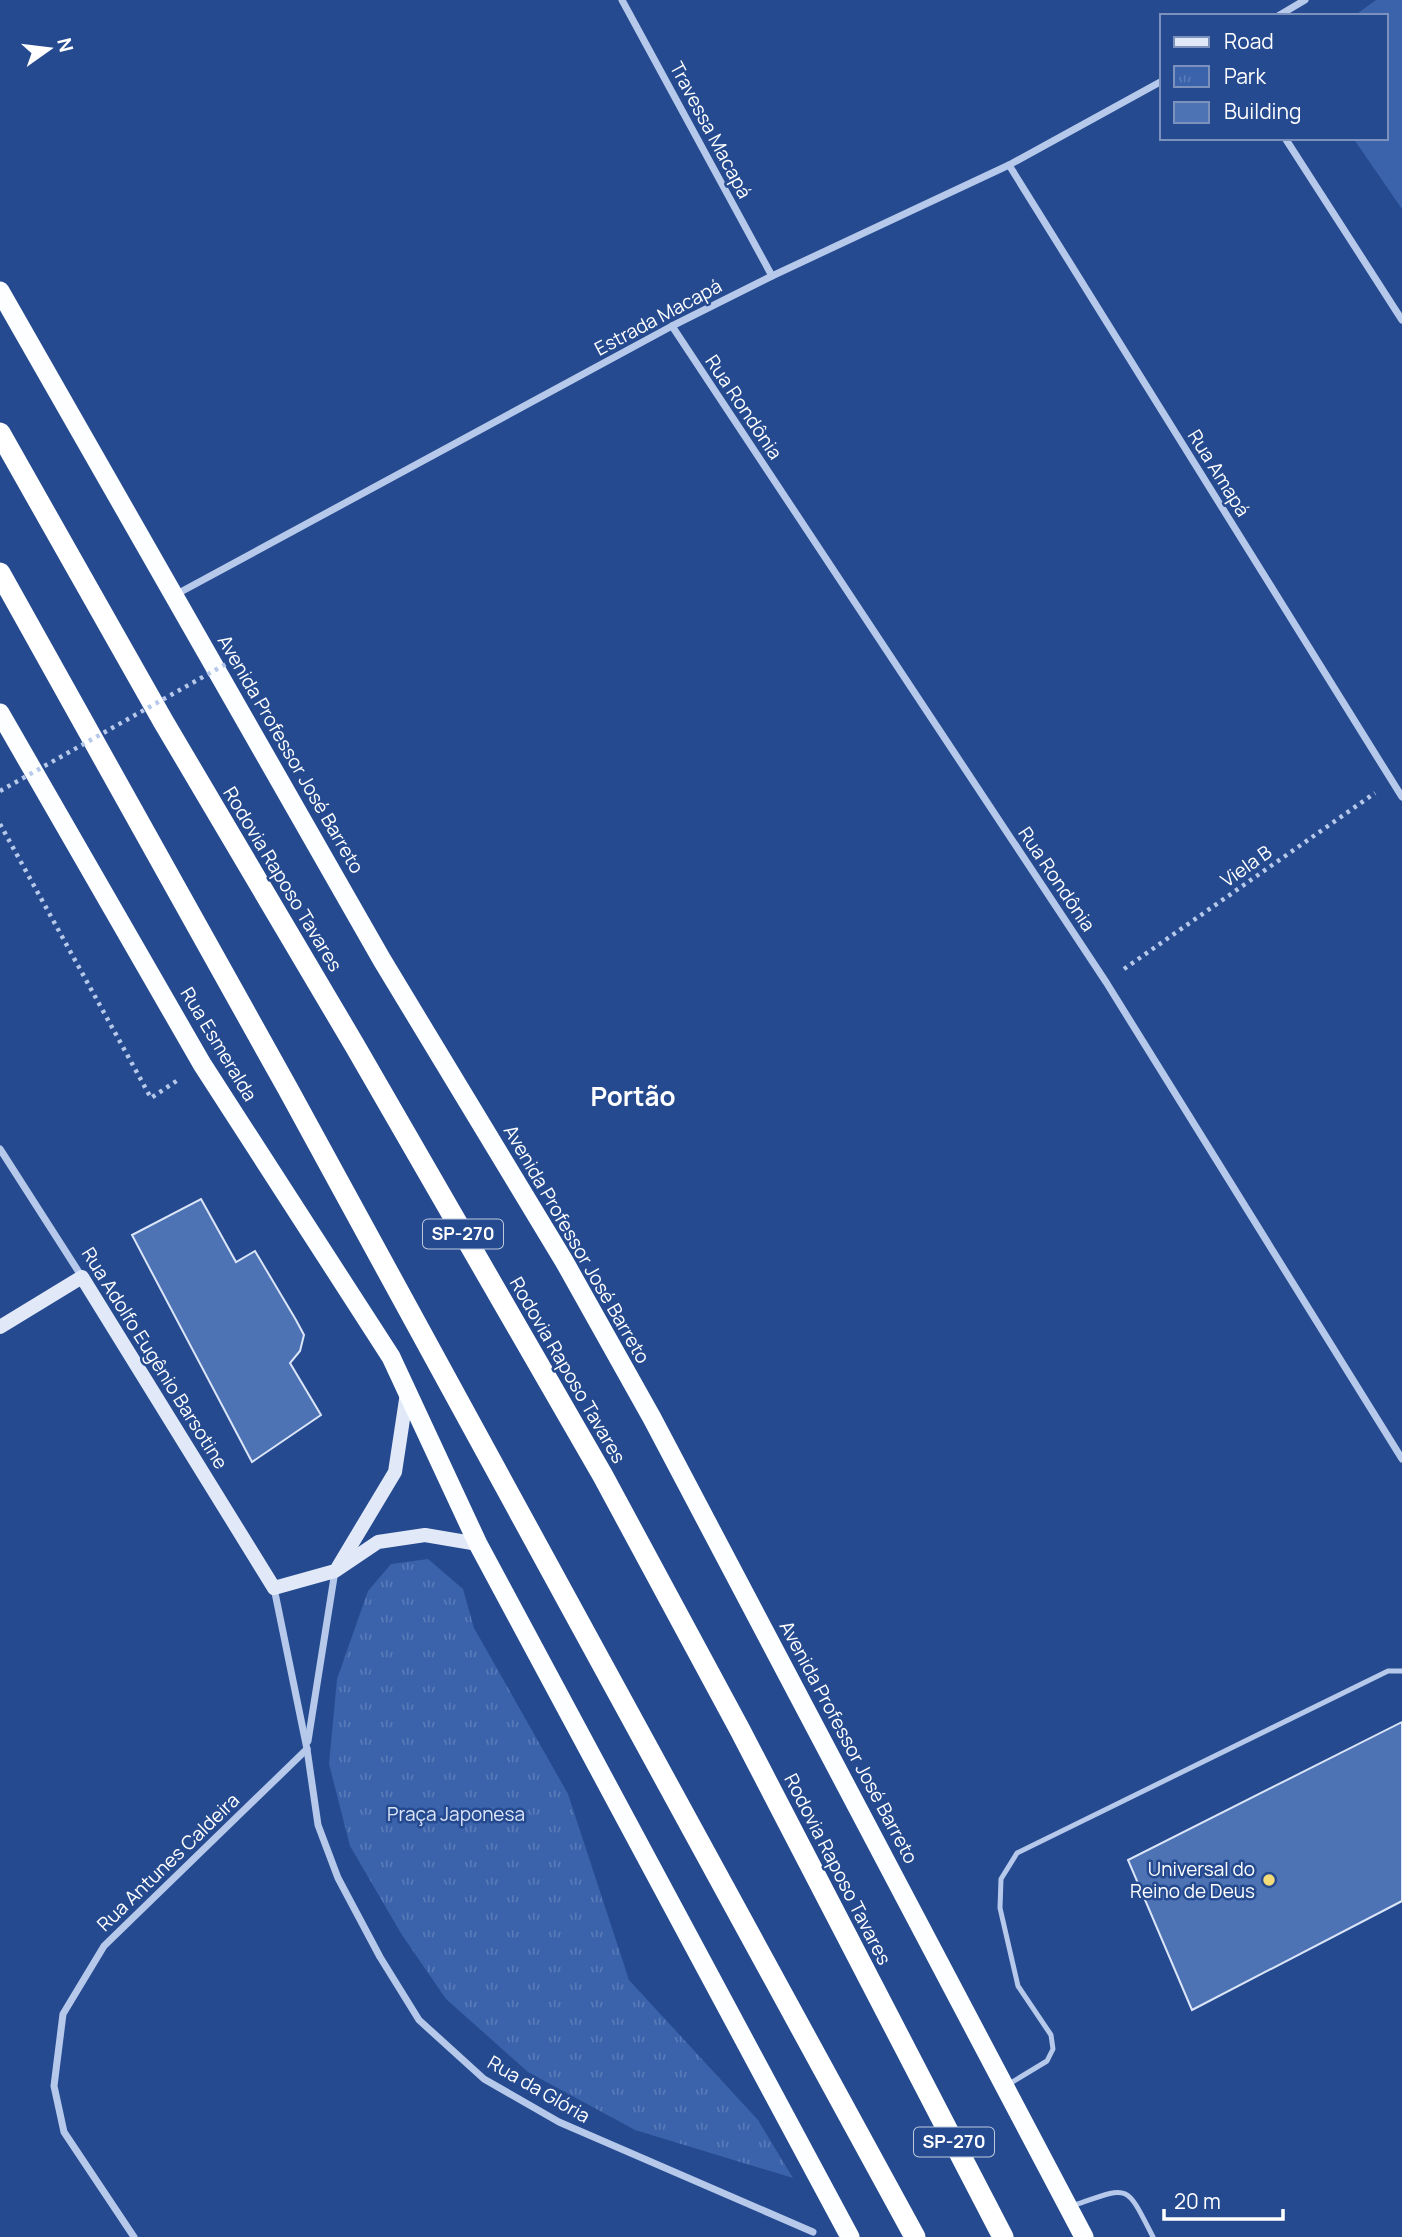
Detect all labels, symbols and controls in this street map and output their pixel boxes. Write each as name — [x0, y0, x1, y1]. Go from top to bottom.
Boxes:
north arrow — [14, 14, 84, 84]
legend — [1160, 14, 1388, 140]
text: Road — [1224, 27, 1274, 55]
text: N — [51, 35, 80, 55]
street label: Travessa Macapá — [664, 57, 758, 203]
text: Park — [1224, 62, 1266, 90]
text: Building — [1224, 97, 1301, 125]
street label: Estrada Macapá — [590, 273, 726, 361]
street label: Rua Rondônia — [699, 350, 789, 464]
street label: Rua Amapá — [1182, 424, 1256, 522]
street label: Avenida Professor José Barreto — [212, 630, 370, 878]
street label: Rodovia Raposo Tavares — [217, 782, 349, 976]
street label: Rua Rondônia — [1012, 822, 1102, 936]
street label: Viela B — [1215, 839, 1277, 893]
street label: Rua Esmeralda — [175, 982, 263, 1106]
district label: Portão — [590, 1078, 676, 1114]
street label: Avenida Professor José Barreto — [498, 1120, 656, 1368]
road number: SP-270 — [423, 1219, 503, 1248]
street label: Rua Adolfo Eugênio Barsotine — [76, 1242, 234, 1474]
street label: Rodovia Raposo Tavares — [504, 1272, 632, 1468]
street label: Avenida Professor José Barreto — [774, 1616, 924, 1868]
street label: Rodovia Raposo Tavares — [778, 1769, 898, 1969]
street label: Rua Antunes Caldeira — [91, 1787, 245, 1937]
park label: Praça Japonesa — [387, 1801, 525, 1827]
place label: Universal do Reino de Deus — [1130, 1856, 1255, 1904]
marker: Universal do Reino de Deus — [1261, 1872, 1277, 1888]
street label: Rua da Glória — [483, 2049, 595, 2129]
road number: SP-270 — [914, 2128, 994, 2156]
scale bar — [1164, 2178, 1283, 2222]
text: 20 m — [1174, 2187, 1221, 2215]

